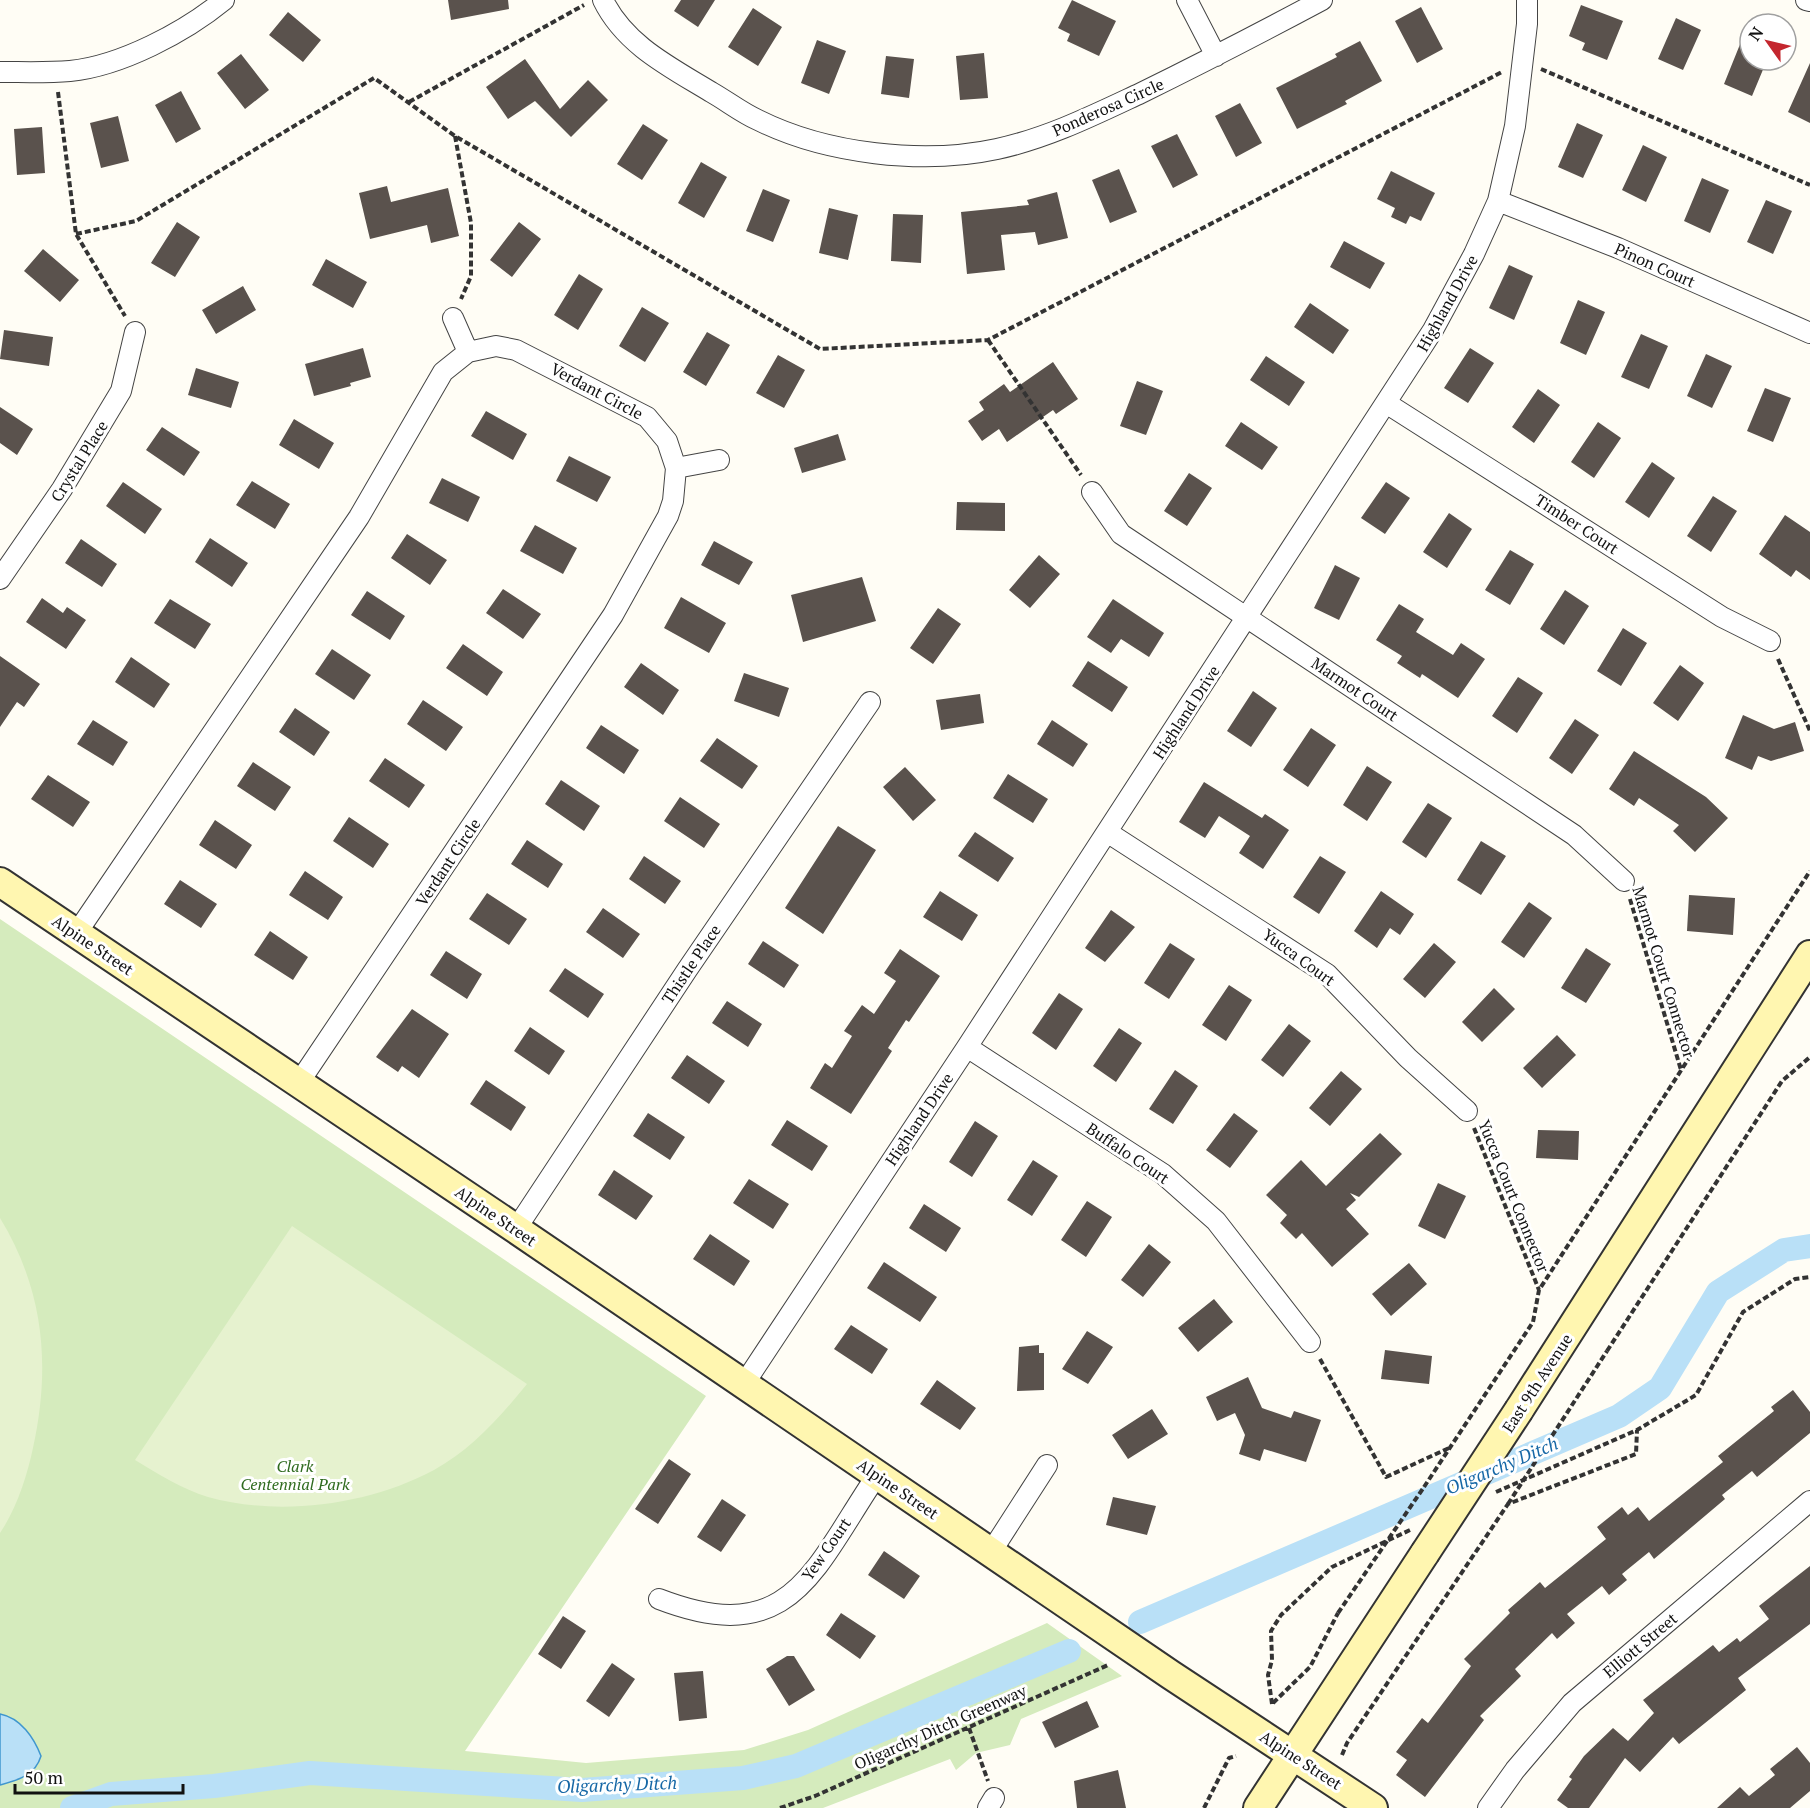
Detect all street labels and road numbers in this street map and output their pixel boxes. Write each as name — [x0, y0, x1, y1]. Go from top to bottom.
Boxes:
street label: Ponderosa Circle — [1049, 73, 1167, 141]
street label: Pinon Court — [1611, 237, 1699, 293]
street label: Highland Drive — [1411, 251, 1483, 355]
street label: Verdant Circle — [547, 357, 647, 425]
street label: Crystal Place — [45, 416, 113, 506]
street label: Timber Court — [1531, 489, 1623, 559]
street label: Marmot Court — [1307, 652, 1403, 726]
street label: Highland Drive — [1147, 661, 1225, 763]
street label: Verdant Circle — [410, 814, 486, 910]
street label: Marmot Court Connector — [1627, 883, 1701, 1061]
street label: Alpine Street — [48, 910, 138, 980]
street label: Thistle Place — [656, 920, 726, 1008]
street label: Yucca Court — [1258, 923, 1340, 991]
street label: Highland Drive — [880, 1068, 958, 1170]
street label: Yucca Court Connector — [1473, 1116, 1555, 1276]
street label: Buffalo Court — [1082, 1117, 1174, 1189]
street label: Alpine Street — [451, 1181, 541, 1251]
street label: East 9th Avenue — [1497, 1329, 1577, 1437]
street label: Alpine Street — [853, 1454, 943, 1524]
street label: Yew Court — [796, 1513, 856, 1585]
street label: Elliott Street — [1598, 1607, 1682, 1683]
street label: Oligarchy Ditch Greenway — [850, 1679, 1030, 1775]
street label: Alpine Street — [1256, 1725, 1346, 1795]

